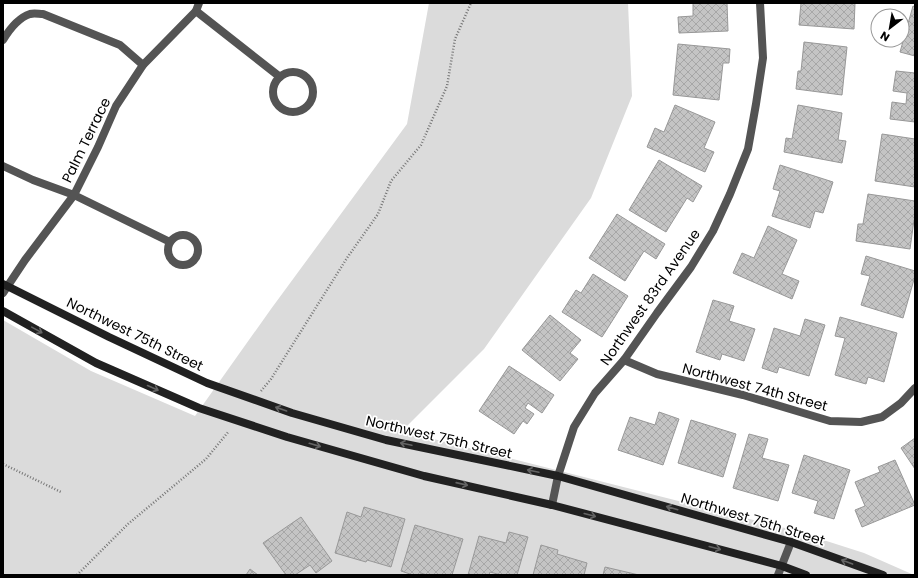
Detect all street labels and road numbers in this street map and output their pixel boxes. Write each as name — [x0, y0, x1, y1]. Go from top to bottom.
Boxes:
street label: Palm Terrace — [57, 94, 115, 186]
street label: Northwest 83rd Avenue — [595, 224, 705, 369]
street label: Northwest 75th Street — [63, 292, 207, 376]
street label: Northwest 74th Street — [680, 358, 830, 416]
street label: Northwest 75th Street — [364, 410, 514, 464]
street label: Northwest 75th Street — [679, 488, 827, 550]

